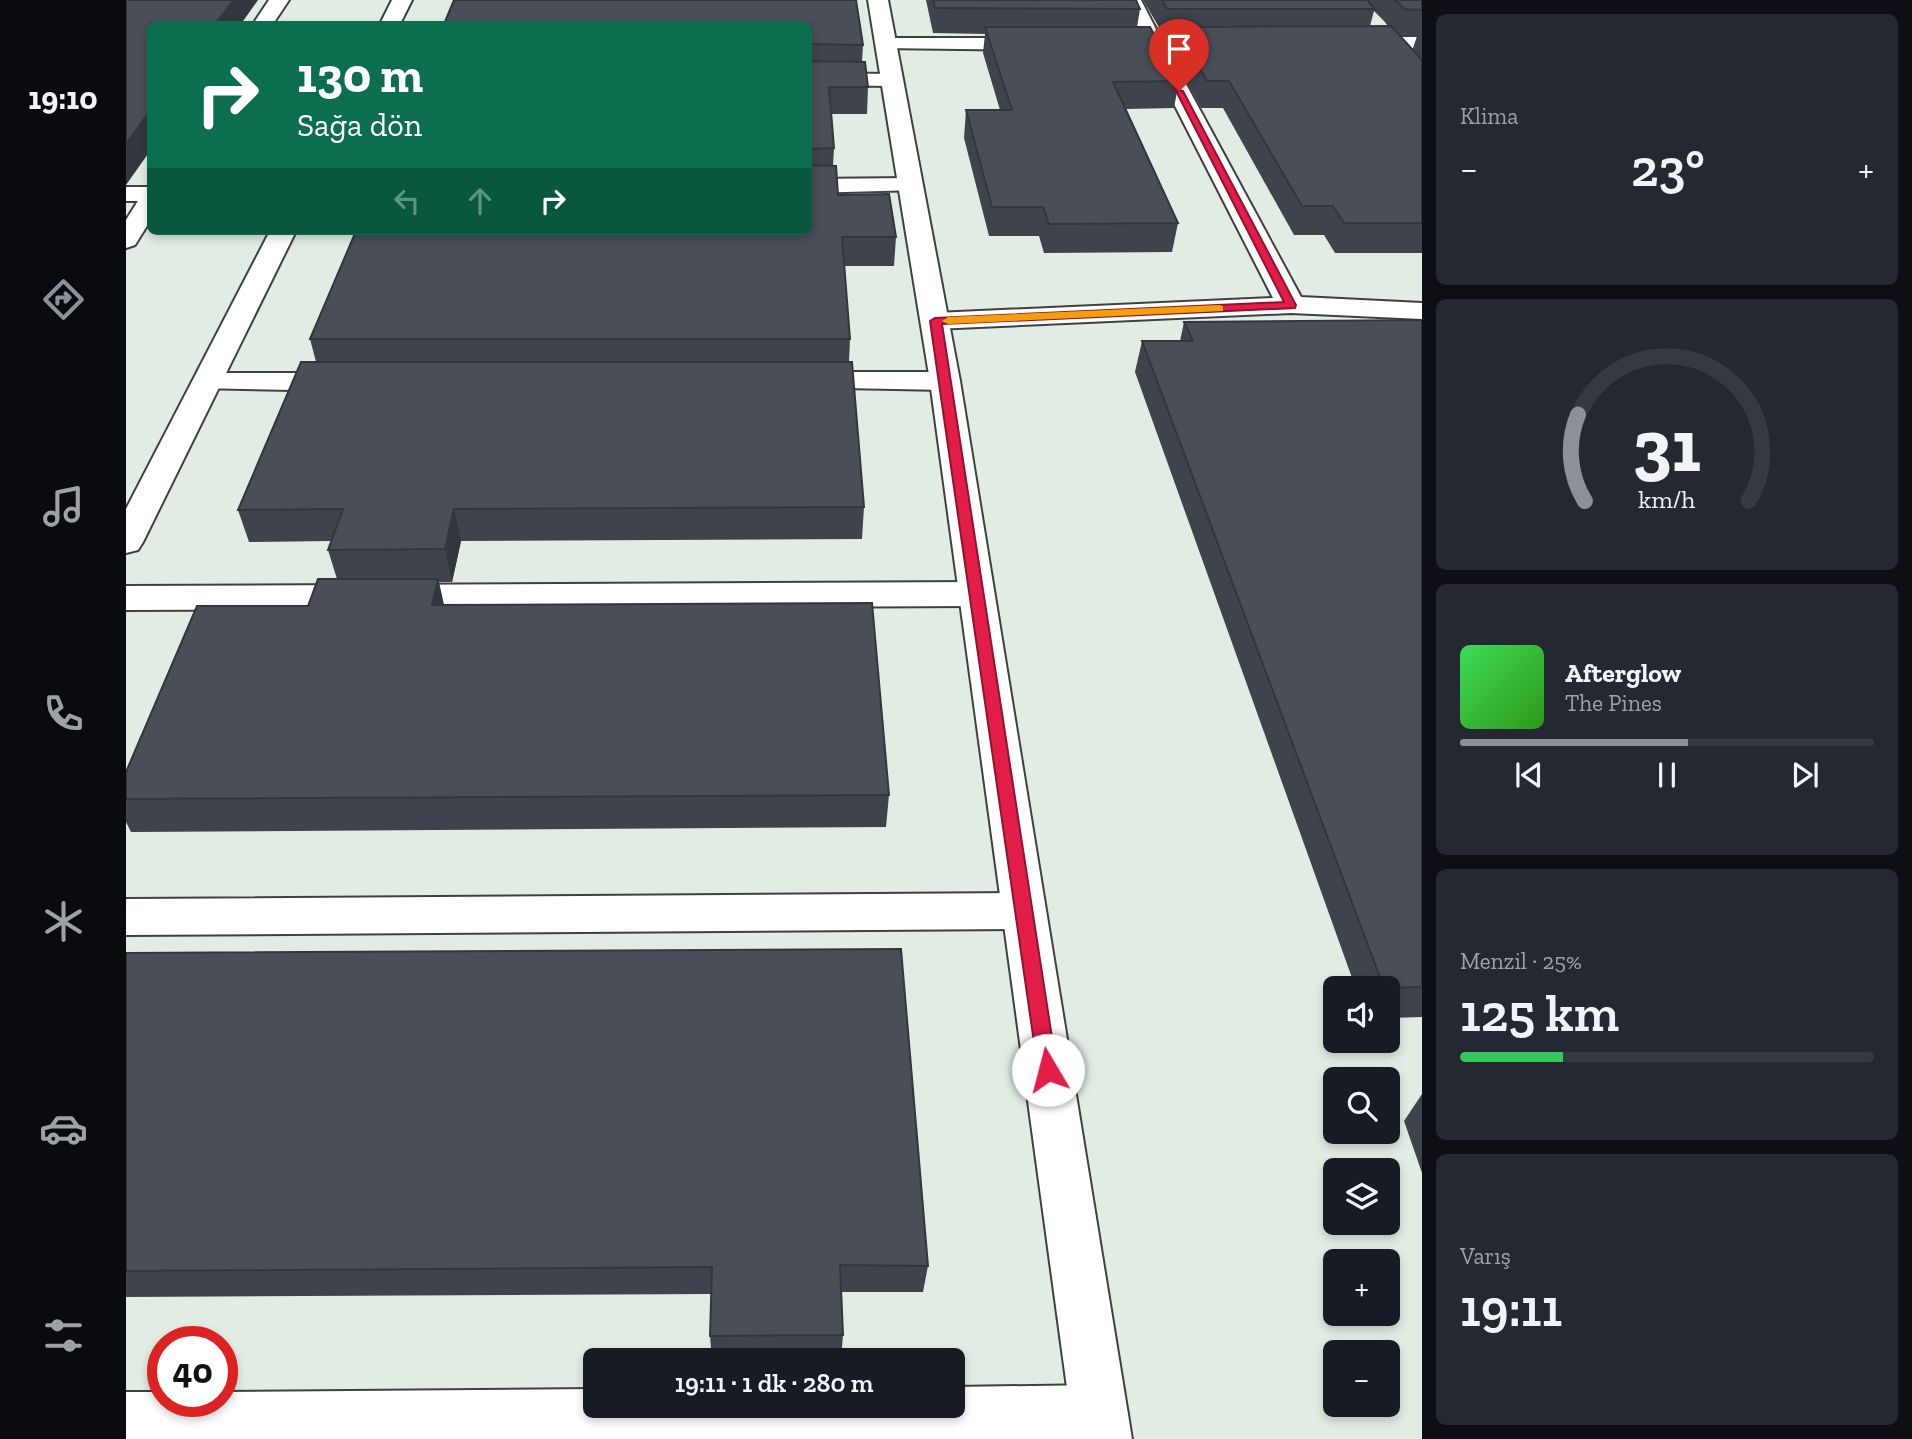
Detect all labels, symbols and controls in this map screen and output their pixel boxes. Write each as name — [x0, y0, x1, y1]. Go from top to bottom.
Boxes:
pin — [1149, 19, 1209, 91]
icon: arrive — [1160, 30, 1198, 68]
text: 130 m — [297, 46, 423, 105]
icon: right — [182, 49, 273, 140]
text: 19:10 — [28, 79, 98, 117]
text: Klima — [1460, 102, 1518, 130]
text: Sağa dön — [297, 106, 422, 144]
text: 23° — [1631, 137, 1705, 199]
text: − — [1460, 146, 1478, 192]
text: + — [1858, 146, 1874, 192]
icon: left — [388, 182, 426, 220]
icon: ahead — [461, 182, 499, 220]
icon: right — [534, 182, 572, 220]
icon: directions — [39, 275, 88, 324]
text: 31 — [1633, 402, 1701, 490]
icon: music — [39, 482, 88, 531]
text: km/h — [1638, 483, 1696, 513]
text: Afterglow — [1565, 657, 1681, 689]
icon: phone — [39, 689, 88, 738]
text: The Pines — [1565, 689, 1662, 717]
icon: previous — [1510, 756, 1548, 794]
icon: pause — [1648, 756, 1686, 794]
icon: next — [1786, 756, 1824, 794]
icon: climate — [39, 897, 88, 946]
text: Menzil · 25% — [1460, 947, 1582, 975]
map controls — [1323, 976, 1400, 1417]
button: sound — [1323, 976, 1400, 1053]
text: 125 km — [1460, 982, 1619, 1044]
position arrow — [1011, 1033, 1085, 1107]
button: search — [1323, 1067, 1400, 1144]
icon: car — [39, 1104, 88, 1153]
button: layers — [1323, 1158, 1400, 1235]
text: Varış — [1460, 1242, 1511, 1270]
button: + — [1323, 1249, 1400, 1326]
text: 19:11 — [1460, 1277, 1562, 1339]
icon: filters — [39, 1311, 88, 1360]
speed limit sign: 40 — [147, 1326, 238, 1417]
button: − — [1323, 1340, 1400, 1417]
text: 19:11 · 1 dk · 280 m — [675, 1367, 873, 1399]

